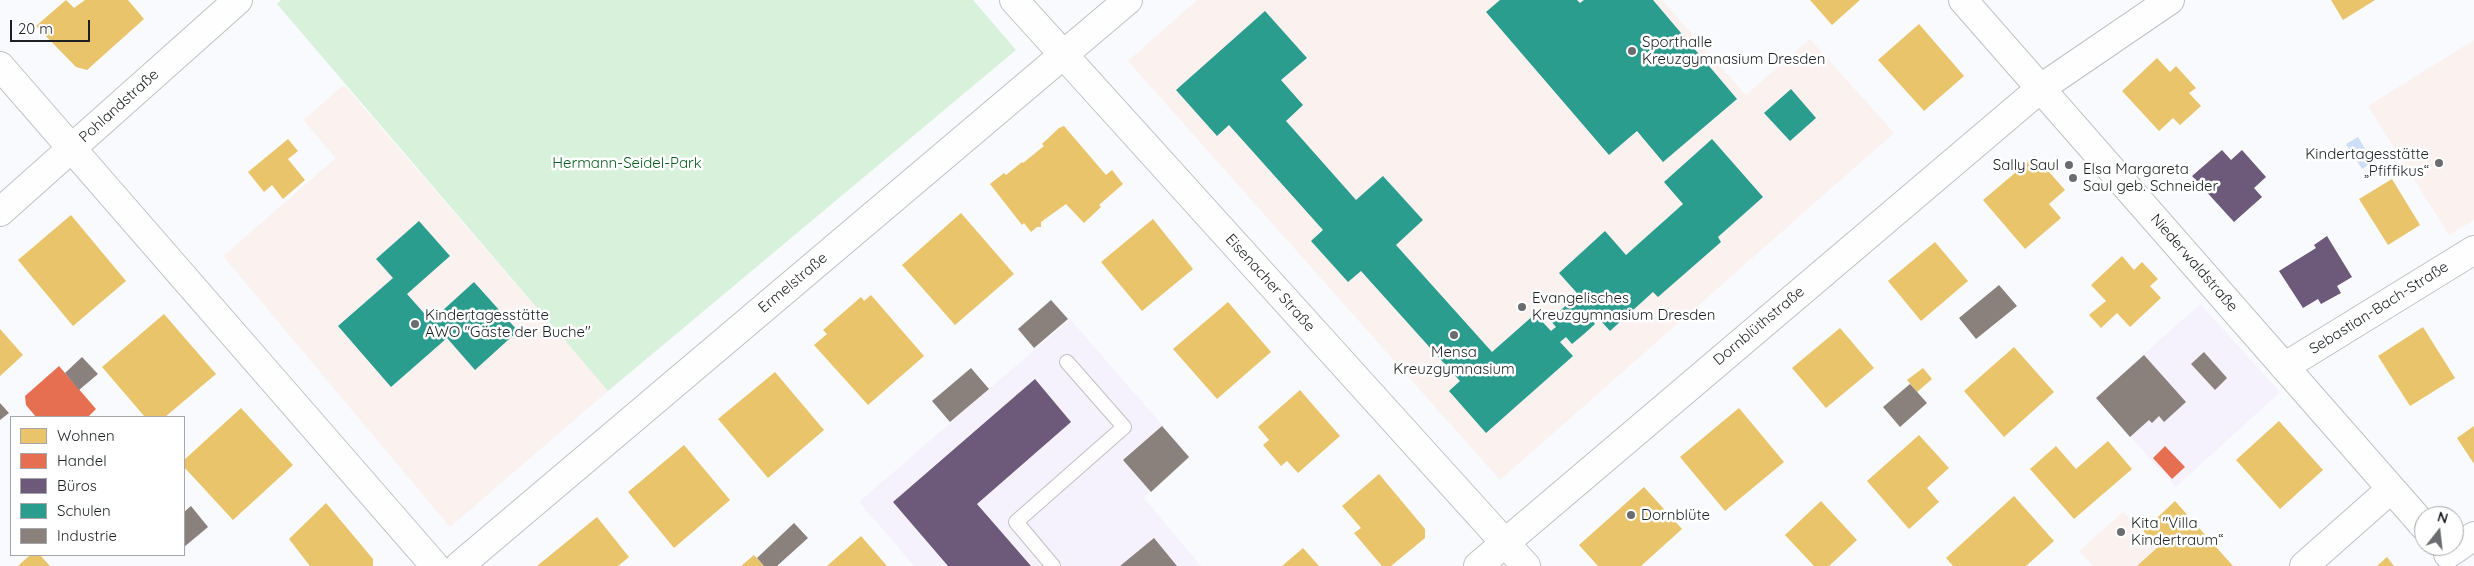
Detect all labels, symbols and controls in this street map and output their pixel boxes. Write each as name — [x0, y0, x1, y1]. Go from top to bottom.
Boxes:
scale bar — [12, 10, 92, 42]
text: 20 m — [18, 19, 53, 38]
place label: Sporthalle Kreuzgymnasium Dresden — [1642, 33, 1825, 68]
marker: Sporthalle Kreuzgymnasium Dresden — [1626, 45, 1638, 57]
street label: Pohlandstraße — [75, 66, 163, 146]
place label: Kindertagesstätte „Pfiffikus“ — [2305, 145, 2429, 180]
park label: Hermann-Seidel-Park — [552, 154, 702, 172]
place label: Sally Saul — [1993, 156, 2059, 174]
marker: Kindertagesstätte „Pfiffikus“ — [2433, 157, 2445, 169]
marker: Sally Saul — [2063, 159, 2075, 171]
place label: Elsa Margareta Saul geb. Schneider — [2083, 160, 2218, 195]
marker: Elsa Margareta Saul geb. Schneider — [2067, 172, 2079, 184]
street label: Niederwaldstraße — [2147, 210, 2241, 316]
street label: Eisenacher Straße — [1221, 230, 1319, 336]
street label: Ermelstraße — [755, 249, 831, 317]
street label: Sebastian-Bach-Straße — [2306, 258, 2452, 358]
street label: Dornblüthstraße — [1710, 283, 1808, 369]
place label: Evangelisches Kreuzgymnasium Dresden — [1532, 289, 1715, 324]
marker: Evangelisches Kreuzgymnasium Dresden — [1516, 301, 1528, 313]
place label: Kindertagesstätte AWO "Gäste der Buche" — [425, 306, 591, 341]
marker: Kindertagesstätte AWO "Gäste der Buche" — [409, 318, 421, 330]
marker: Mensa Kreuzgymnasium — [1448, 329, 1460, 341]
place label: Mensa Kreuzgymnasium — [1393, 343, 1515, 378]
legend — [10, 416, 185, 556]
text: Wohnen — [57, 426, 115, 445]
text: Handel — [57, 451, 107, 470]
text: Büros — [57, 476, 97, 495]
text: Schulen — [57, 501, 111, 520]
place label: Dornblüte — [1641, 506, 1710, 524]
north arrow — [2414, 506, 2464, 556]
text: N — [2435, 507, 2450, 528]
marker: Dornblüte — [1625, 509, 1637, 521]
place label: Kita "Villa Kindertraum“ — [2131, 514, 2223, 549]
text: Industrie — [57, 526, 117, 545]
marker: Kita "Villa Kindertraum“ — [2115, 526, 2127, 538]

